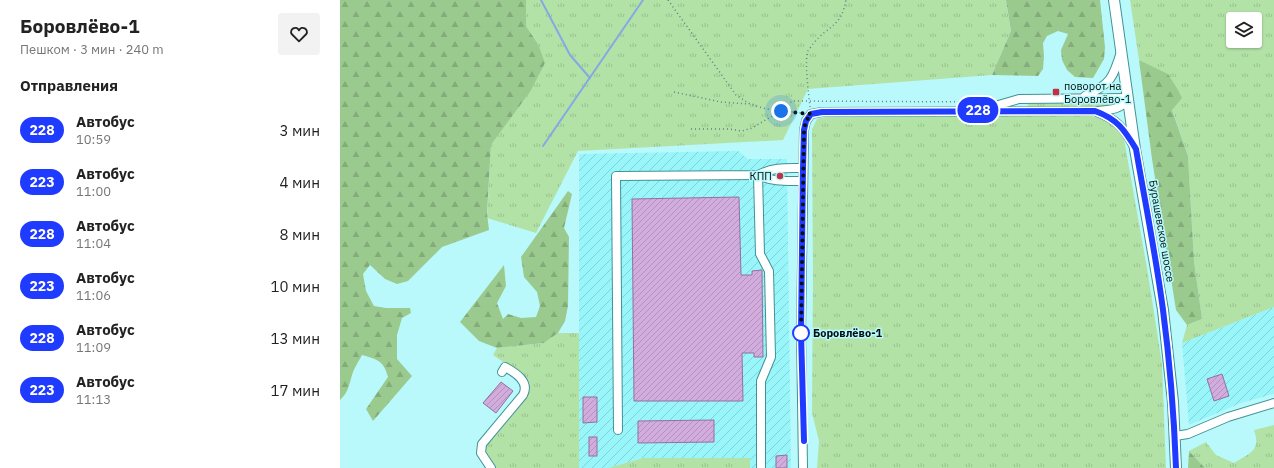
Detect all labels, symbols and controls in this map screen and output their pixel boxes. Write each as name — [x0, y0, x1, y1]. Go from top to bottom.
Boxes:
map controls — [1226, 12, 1262, 48]
button: layers — [1226, 12, 1262, 48]
button: heart — [278, 13, 320, 55]
text: Боровлёво-1 — [20, 14, 140, 38]
text: Пешком · 3 мин · 240 m — [20, 41, 164, 58]
text: Отправления — [20, 76, 118, 95]
place label: поворот на Боровлёво-1 — [1064, 79, 1132, 106]
marker: поворот на Боровлёво-1 — [1051, 87, 1061, 97]
line badge: 228 — [955, 97, 1001, 123]
your location — [771, 101, 791, 121]
text: 228 — [965, 101, 991, 119]
text: Автобус — [76, 112, 135, 131]
text: 228 — [29, 121, 55, 139]
text: 3 мин — [279, 121, 320, 140]
text: 10:59 — [76, 131, 111, 148]
text: Автобус — [76, 164, 135, 183]
place label: КПП — [749, 169, 772, 183]
marker: КПП — [775, 171, 785, 181]
text: 223 — [29, 173, 55, 191]
text: 4 мин — [279, 173, 320, 192]
street label: Бурашевское шоссе — [1146, 179, 1178, 283]
text: 11:00 — [76, 183, 111, 200]
text: Автобус — [76, 216, 135, 235]
text: 228 — [29, 225, 55, 243]
text: 8 мин — [279, 225, 320, 244]
text: 11:04 — [76, 235, 111, 252]
text: Автобус — [76, 268, 135, 287]
text: 223 — [29, 277, 55, 295]
text: 10 мин — [270, 277, 320, 296]
text: 11:06 — [76, 287, 111, 304]
text: Автобус — [76, 320, 135, 339]
marker: Боровлёво-1 — [792, 324, 810, 342]
place label: Боровлёво-1 — [813, 326, 883, 340]
text: 228 — [29, 329, 55, 347]
text: 13 мин — [270, 329, 320, 348]
text: 11:09 — [76, 339, 111, 356]
text: Автобус — [76, 372, 135, 391]
text: 223 — [29, 381, 55, 399]
text: 17 мин — [270, 381, 320, 400]
text: 11:13 — [76, 391, 111, 408]

